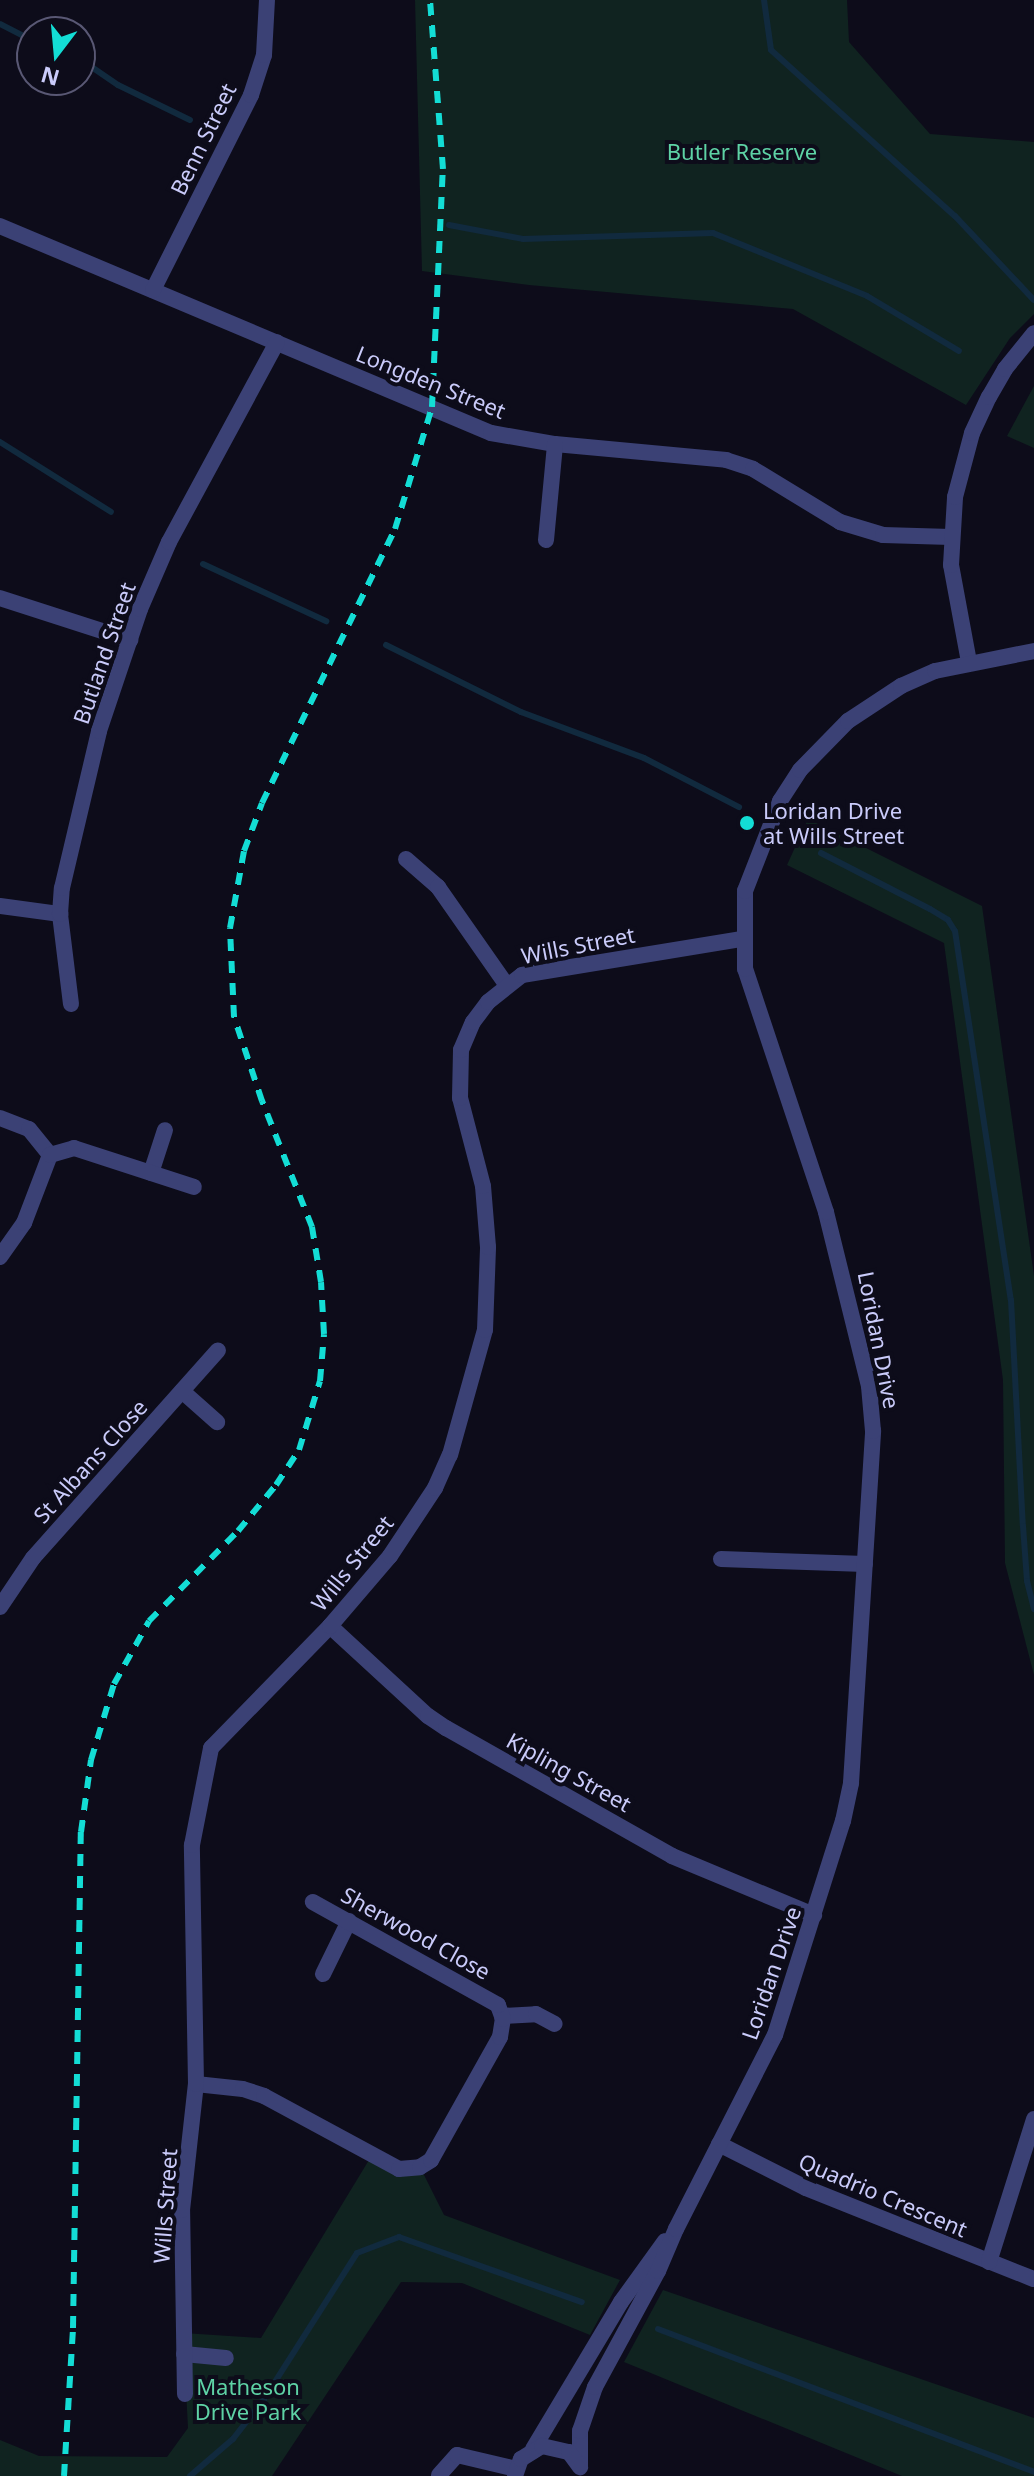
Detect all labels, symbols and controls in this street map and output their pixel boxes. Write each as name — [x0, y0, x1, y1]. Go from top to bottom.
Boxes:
north arrow — [16, 16, 96, 96]
text: N — [37, 60, 63, 94]
street label: Benn Street — [165, 79, 241, 199]
park label: Butler Reserve — [667, 139, 817, 165]
street label: Longden Street — [353, 340, 509, 424]
street label: Butland Street — [67, 579, 141, 727]
place label: Loridan Drive at Wills Street — [763, 797, 904, 848]
marker: Loridan Drive at Wills Street — [738, 814, 756, 832]
street label: Wills Street — [519, 921, 637, 969]
street label: Loridan Drive — [853, 1269, 905, 1411]
street label: St Albans Close — [28, 1394, 152, 1528]
street label: Wills Street — [306, 1510, 398, 1616]
street label: Kipling Street — [502, 1727, 636, 1817]
street label: Sherwood Close — [337, 1881, 495, 1985]
street label: Loridan Drive — [736, 1903, 806, 2043]
street label: Wills Street — [148, 2148, 182, 2264]
street label: Quadrio Crescent — [795, 2148, 971, 2242]
park label: Matheson Drive Park — [195, 2373, 301, 2424]

